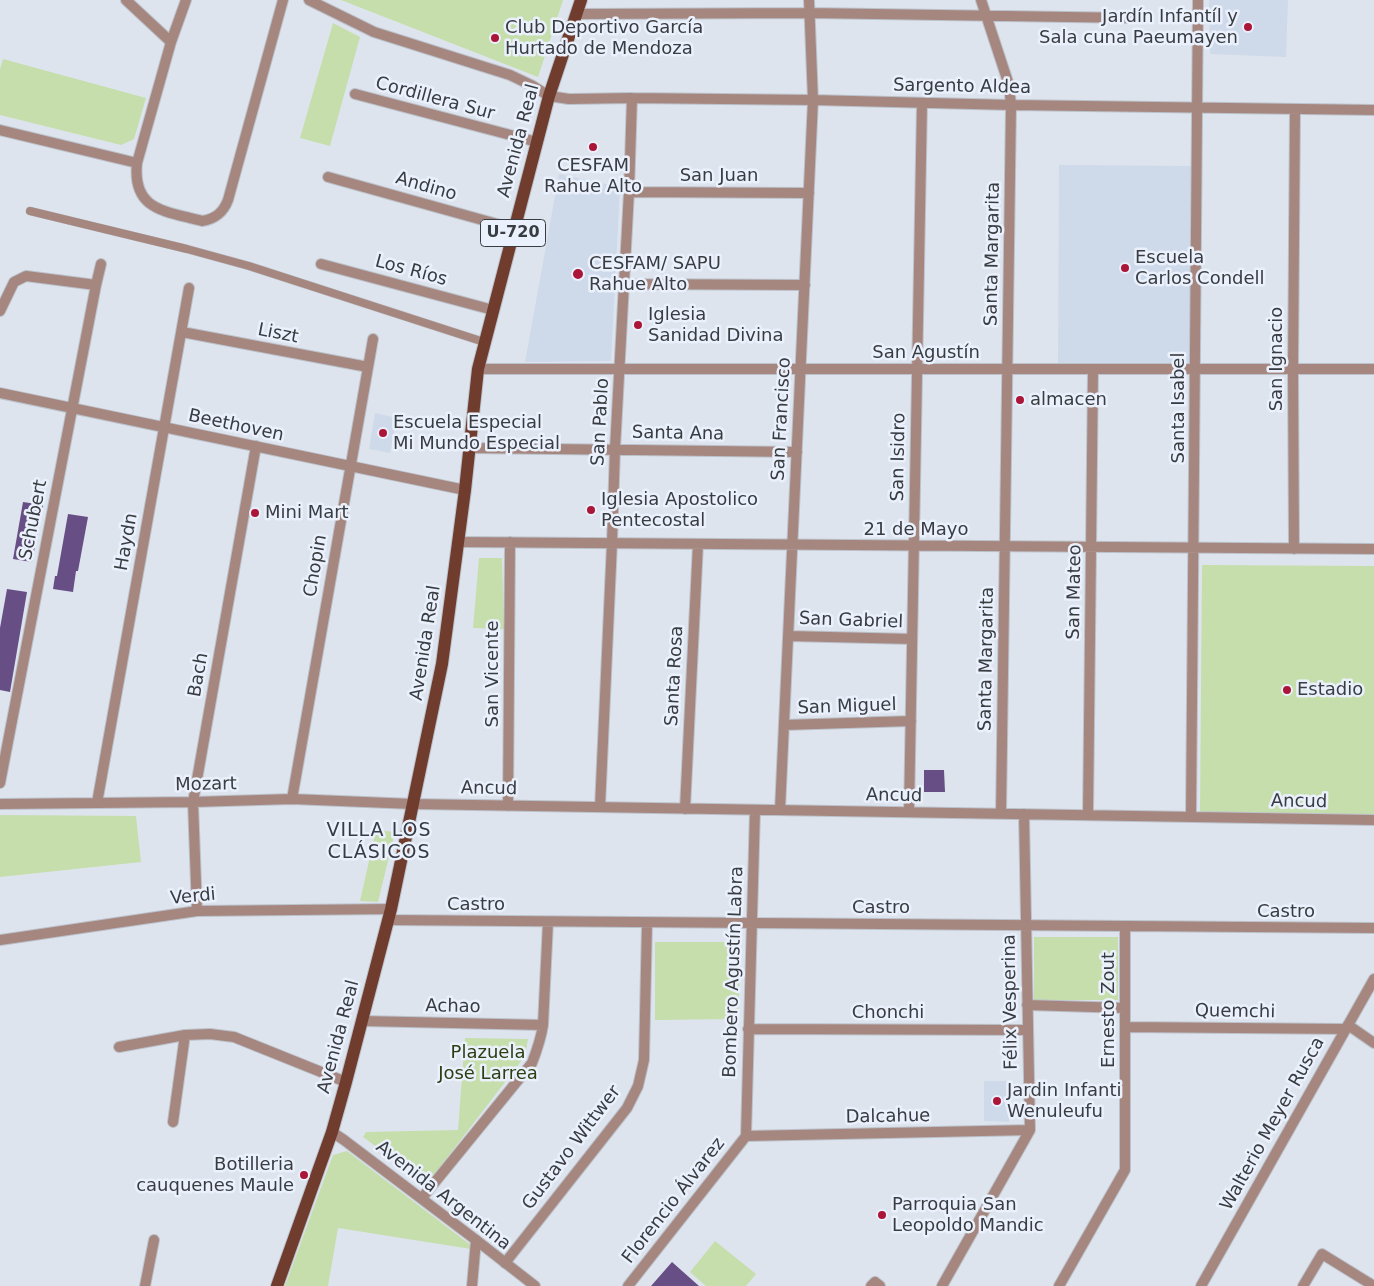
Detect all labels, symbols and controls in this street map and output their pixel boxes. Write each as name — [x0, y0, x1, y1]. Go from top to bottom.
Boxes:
place label: Jardín Infantíl y Sala cuna Paeumayen — [1039, 6, 1238, 48]
place label: Club Deportivo García Hurtado de Mendoza — [505, 17, 703, 59]
marker: Jardín Infantíl y Sala cuna Paeumayen — [1242, 21, 1254, 33]
marker: Club Deportivo García Hurtado de Mendoza — [489, 32, 501, 44]
street label: Cordillera Sur — [373, 73, 497, 125]
street label: Sargento Aldea — [893, 75, 1031, 99]
street label: Avenida Real — [494, 82, 544, 200]
marker: CESFAM Rahue Alto — [587, 141, 599, 153]
place label: CESFAM Rahue Alto — [544, 155, 642, 198]
street label: San Juan — [680, 165, 758, 187]
street label: Andino — [393, 168, 459, 206]
street label: Santa Margarita — [981, 182, 1005, 326]
road number: U-720 — [480, 220, 546, 247]
place label: Escuela Carlos Condell — [1135, 247, 1265, 290]
street label: Los Ríos — [373, 251, 449, 291]
place label: CESFAM/ SAPU Rahue Alto — [589, 253, 721, 296]
marker: Escuela Carlos Condell — [1119, 262, 1131, 274]
marker: CESFAM/ SAPU Rahue Alto — [571, 267, 585, 281]
place label: Iglesia Sanidad Divina — [648, 304, 783, 346]
street label: San Ignacio — [1266, 307, 1288, 411]
street label: Liszt — [256, 319, 300, 349]
marker: Iglesia Sanidad Divina — [632, 319, 644, 331]
street label: San Agustín — [872, 342, 980, 364]
street label: Santa Isabel — [1168, 353, 1190, 463]
street label: San Francisco — [768, 357, 796, 481]
street label: San Pablo — [588, 377, 614, 467]
place label: almacen — [1030, 389, 1107, 411]
marker: almacen — [1014, 394, 1026, 406]
street label: Beethoven — [186, 405, 286, 447]
place label: Escuela Especial Mi Mundo Especial — [393, 412, 560, 454]
street label: San Isidro — [887, 412, 911, 502]
street label: Santa Ana — [632, 422, 724, 446]
marker: Escuela Especial Mi Mundo Especial — [377, 427, 389, 439]
street label: Schubert — [16, 478, 52, 562]
place label: Iglesia Apostolico Pentecostal — [601, 489, 758, 532]
place label: Mini Mart — [265, 502, 349, 524]
marker: Iglesia Apostolico Pentecostal — [585, 504, 597, 516]
marker: Mini Mart — [249, 507, 261, 519]
street label: Haydn — [111, 512, 143, 572]
street label: 21 de Mayo — [863, 519, 969, 541]
street label: Chopin — [300, 533, 332, 599]
street label: San Mateo — [1063, 544, 1087, 640]
street label: Avenida Real — [406, 584, 446, 702]
street label: Santa Margarita — [975, 587, 999, 731]
street label: San Gabriel — [798, 608, 904, 634]
street label: San Vicente — [482, 620, 504, 728]
street label: Santa Rosa — [662, 625, 688, 727]
street label: Bach — [184, 651, 214, 699]
place label: Estadio — [1297, 679, 1363, 701]
marker: Estadio — [1281, 684, 1293, 696]
street label: San Miguel — [797, 694, 897, 720]
street label: Mozart — [175, 774, 237, 796]
street label: Ancud — [461, 778, 517, 800]
street label: Ancud — [866, 785, 922, 807]
street label: Ancud — [1271, 791, 1327, 813]
district label: VILLA LOS CLÁSICOS — [325, 820, 433, 864]
street label: Bombero Agustín Labra — [720, 866, 748, 1078]
street label: Verdi — [169, 884, 217, 910]
street label: Castro — [447, 894, 505, 916]
street label: Castro — [852, 897, 910, 919]
street label: Castro — [1257, 901, 1315, 923]
street label: Félix Vesperina — [999, 934, 1023, 1070]
street label: Ernesto Zout — [1098, 952, 1120, 1068]
street label: Avenida Real — [314, 978, 364, 1096]
street label: Achao — [425, 996, 481, 1018]
street label: Quemchi — [1195, 1000, 1275, 1024]
street label: Chonchi — [852, 1002, 924, 1024]
street label: Walterio Meyer Rusca — [1216, 1034, 1330, 1214]
park label: Plazuela José Larrea — [438, 1042, 538, 1084]
place label: Jardin Infanti Wenuleufu — [1007, 1080, 1122, 1122]
street label: Gustavo Wittwer — [518, 1082, 626, 1214]
marker: Jardin Infanti Wenuleufu — [991, 1095, 1003, 1107]
street label: Dalcahue — [845, 1105, 931, 1129]
street label: Florencio Álvarez — [618, 1134, 730, 1268]
street label: Avenida Argentina — [371, 1137, 515, 1255]
place label: Botilleria cauquenes Maule — [136, 1154, 294, 1196]
marker: Botilleria cauquenes Maule — [298, 1169, 310, 1181]
place label: Parroquia San Leopoldo Mandic — [892, 1194, 1044, 1236]
marker: Parroquia San Leopoldo Mandic — [876, 1209, 888, 1221]

